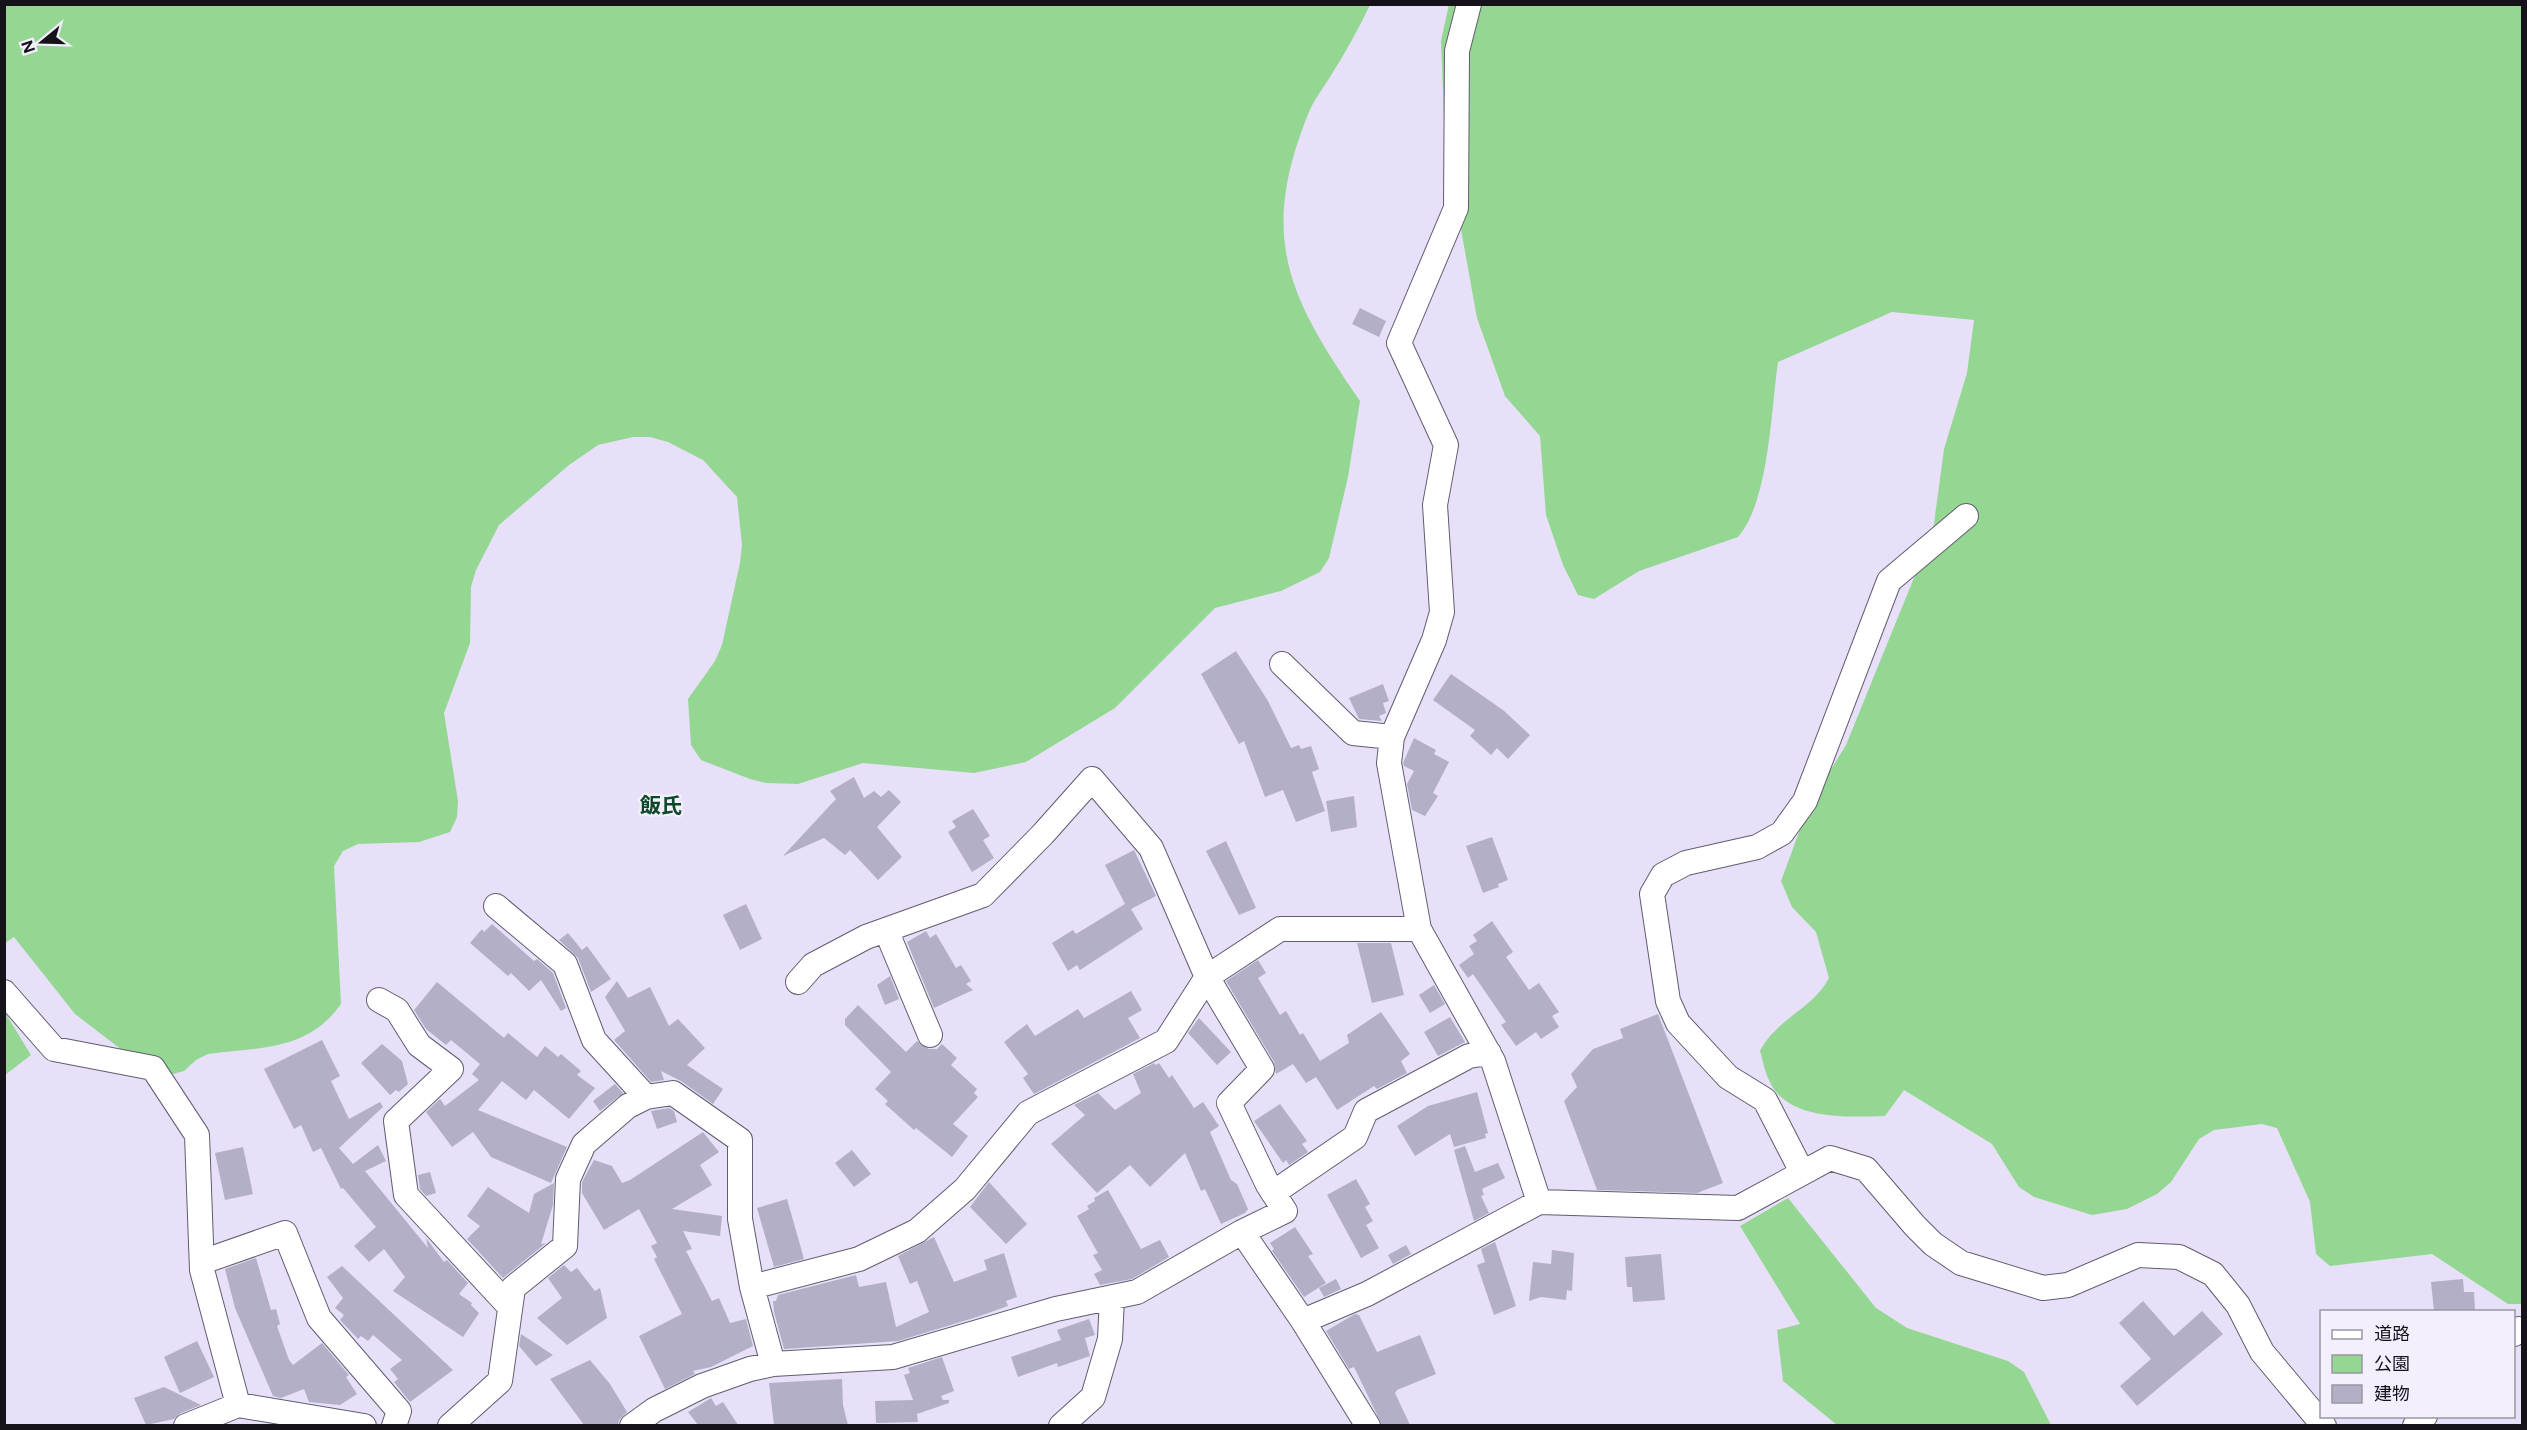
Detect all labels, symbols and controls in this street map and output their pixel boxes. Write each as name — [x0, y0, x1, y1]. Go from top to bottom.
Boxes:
north arrow — [12, 12, 72, 72]
text: N — [17, 38, 39, 56]
district label: 飯氏 — [639, 793, 682, 818]
legend — [2320, 1310, 2515, 1418]
text: 道路 — [2374, 1323, 2410, 1345]
text: 公園 — [2374, 1353, 2410, 1375]
text: 建物 — [2374, 1383, 2410, 1405]

